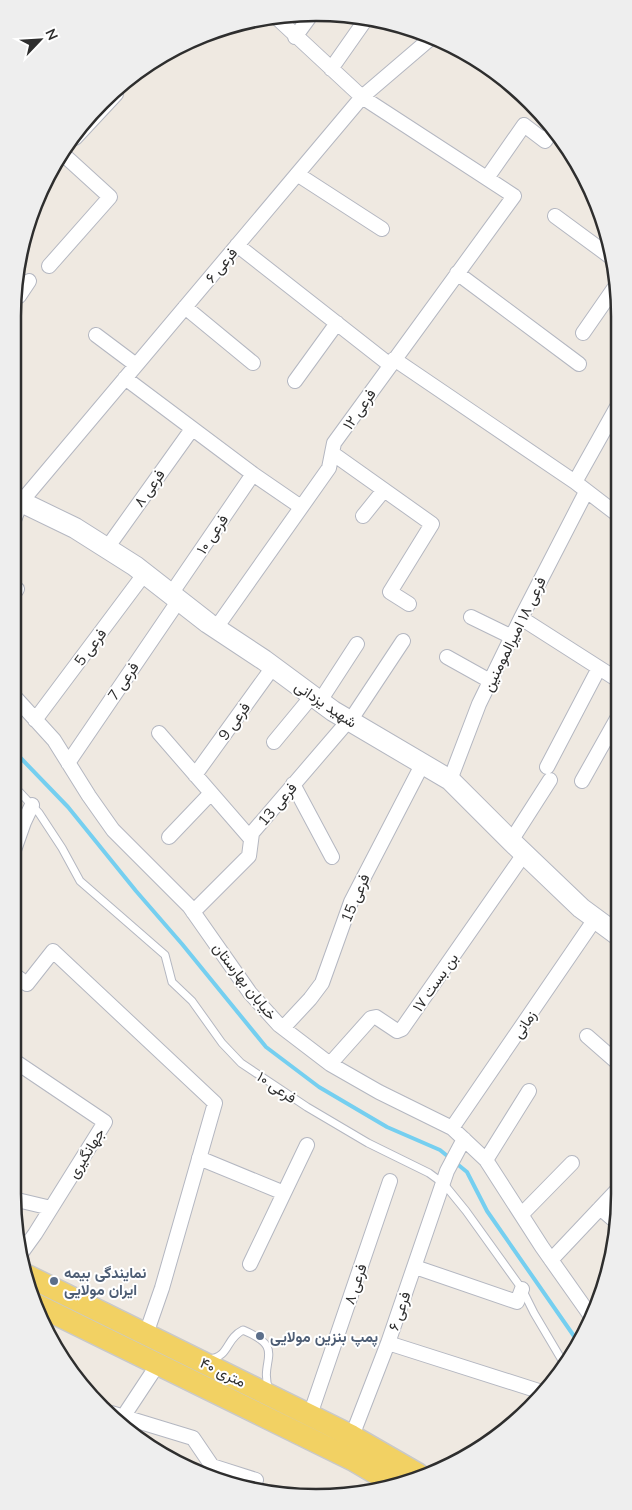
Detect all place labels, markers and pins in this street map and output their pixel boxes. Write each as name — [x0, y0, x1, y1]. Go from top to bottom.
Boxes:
place label: نمایندگی بیمه ایران مولایی — [64, 1263, 146, 1299]
marker: نمایندگی بیمه ایران مولایی — [48, 1275, 60, 1287]
place label: پمپ بنزین مولایی — [270, 1327, 378, 1347]
marker: پمپ بنزین مولایی — [254, 1330, 266, 1342]

